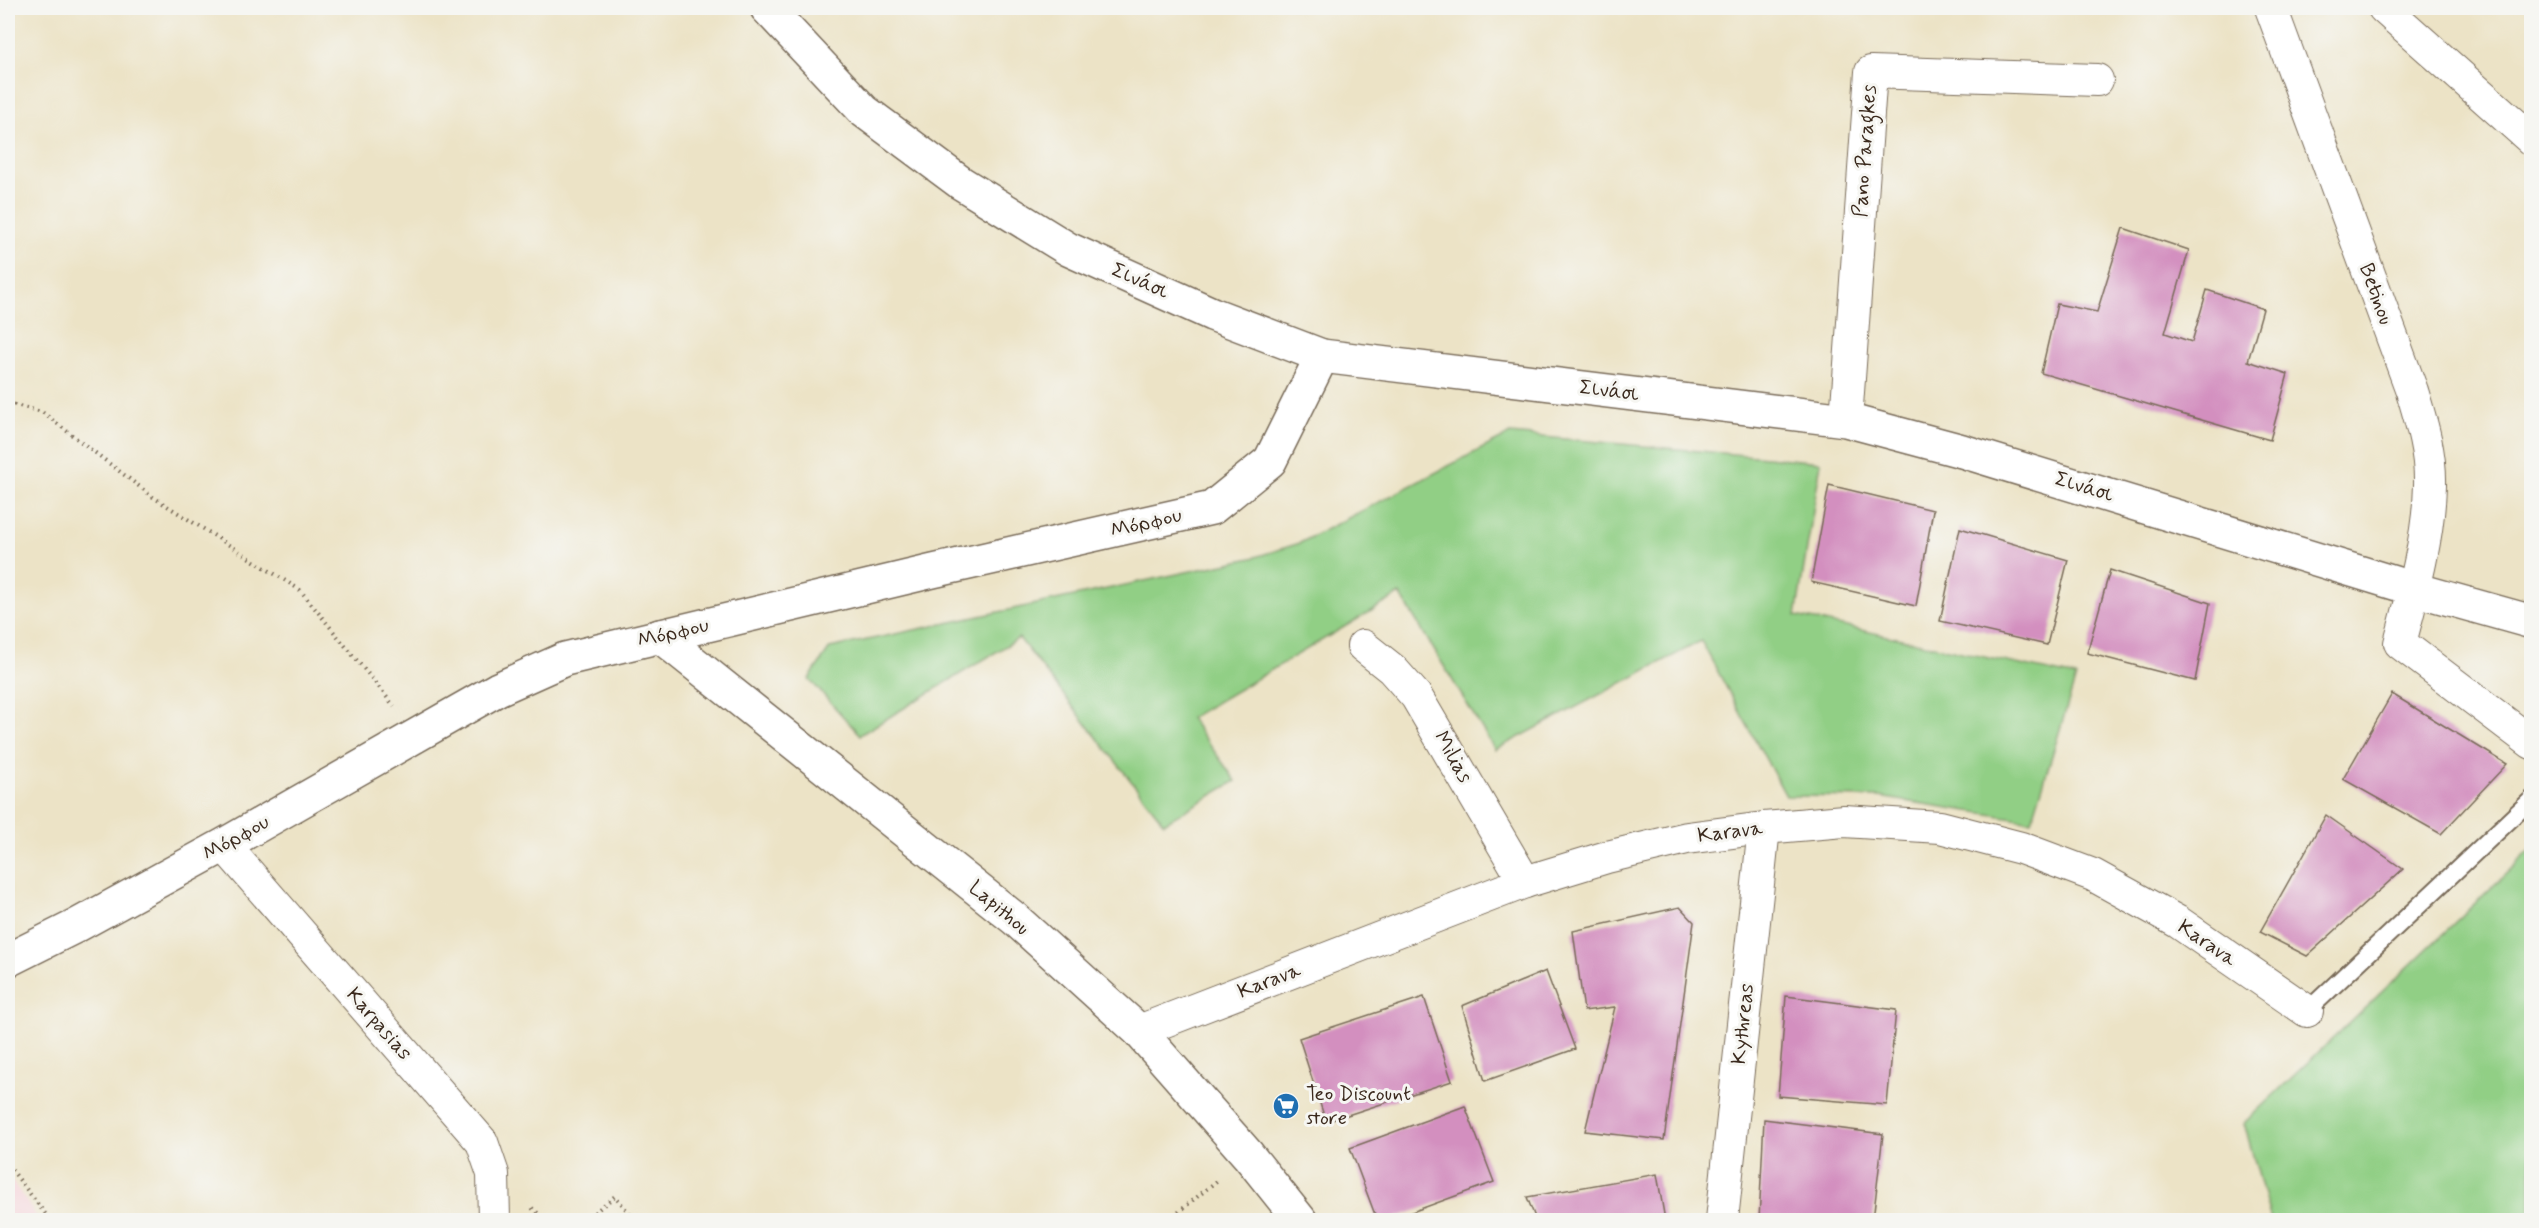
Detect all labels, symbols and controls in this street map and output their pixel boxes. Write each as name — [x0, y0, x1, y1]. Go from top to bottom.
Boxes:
street label: Pano Paragkes — [1846, 84, 1886, 218]
street label: Σινάσι — [1107, 256, 1173, 306]
street label: Betinou — [2352, 260, 2400, 328]
street label: Σινάσι — [1578, 373, 1641, 409]
street label: Σινάσι — [2051, 465, 2117, 509]
street label: Μόρφου — [1107, 501, 1185, 545]
street label: Μόρφου — [634, 611, 712, 655]
street label: Milias — [1427, 726, 1479, 788]
street label: Μόρφου — [197, 808, 275, 868]
street label: Karava — [1696, 814, 1765, 850]
street label: Lapithou — [962, 874, 1036, 942]
street label: Karava — [2172, 913, 2242, 973]
street label: Karava — [1233, 956, 1305, 1006]
street label: Karpasias — [340, 982, 418, 1066]
street label: Kythreas — [1725, 982, 1761, 1066]
place label: Teo Discount store — [1306, 1080, 1411, 1132]
supermarket icon: Teo Discount store — [1271, 1091, 1301, 1121]

